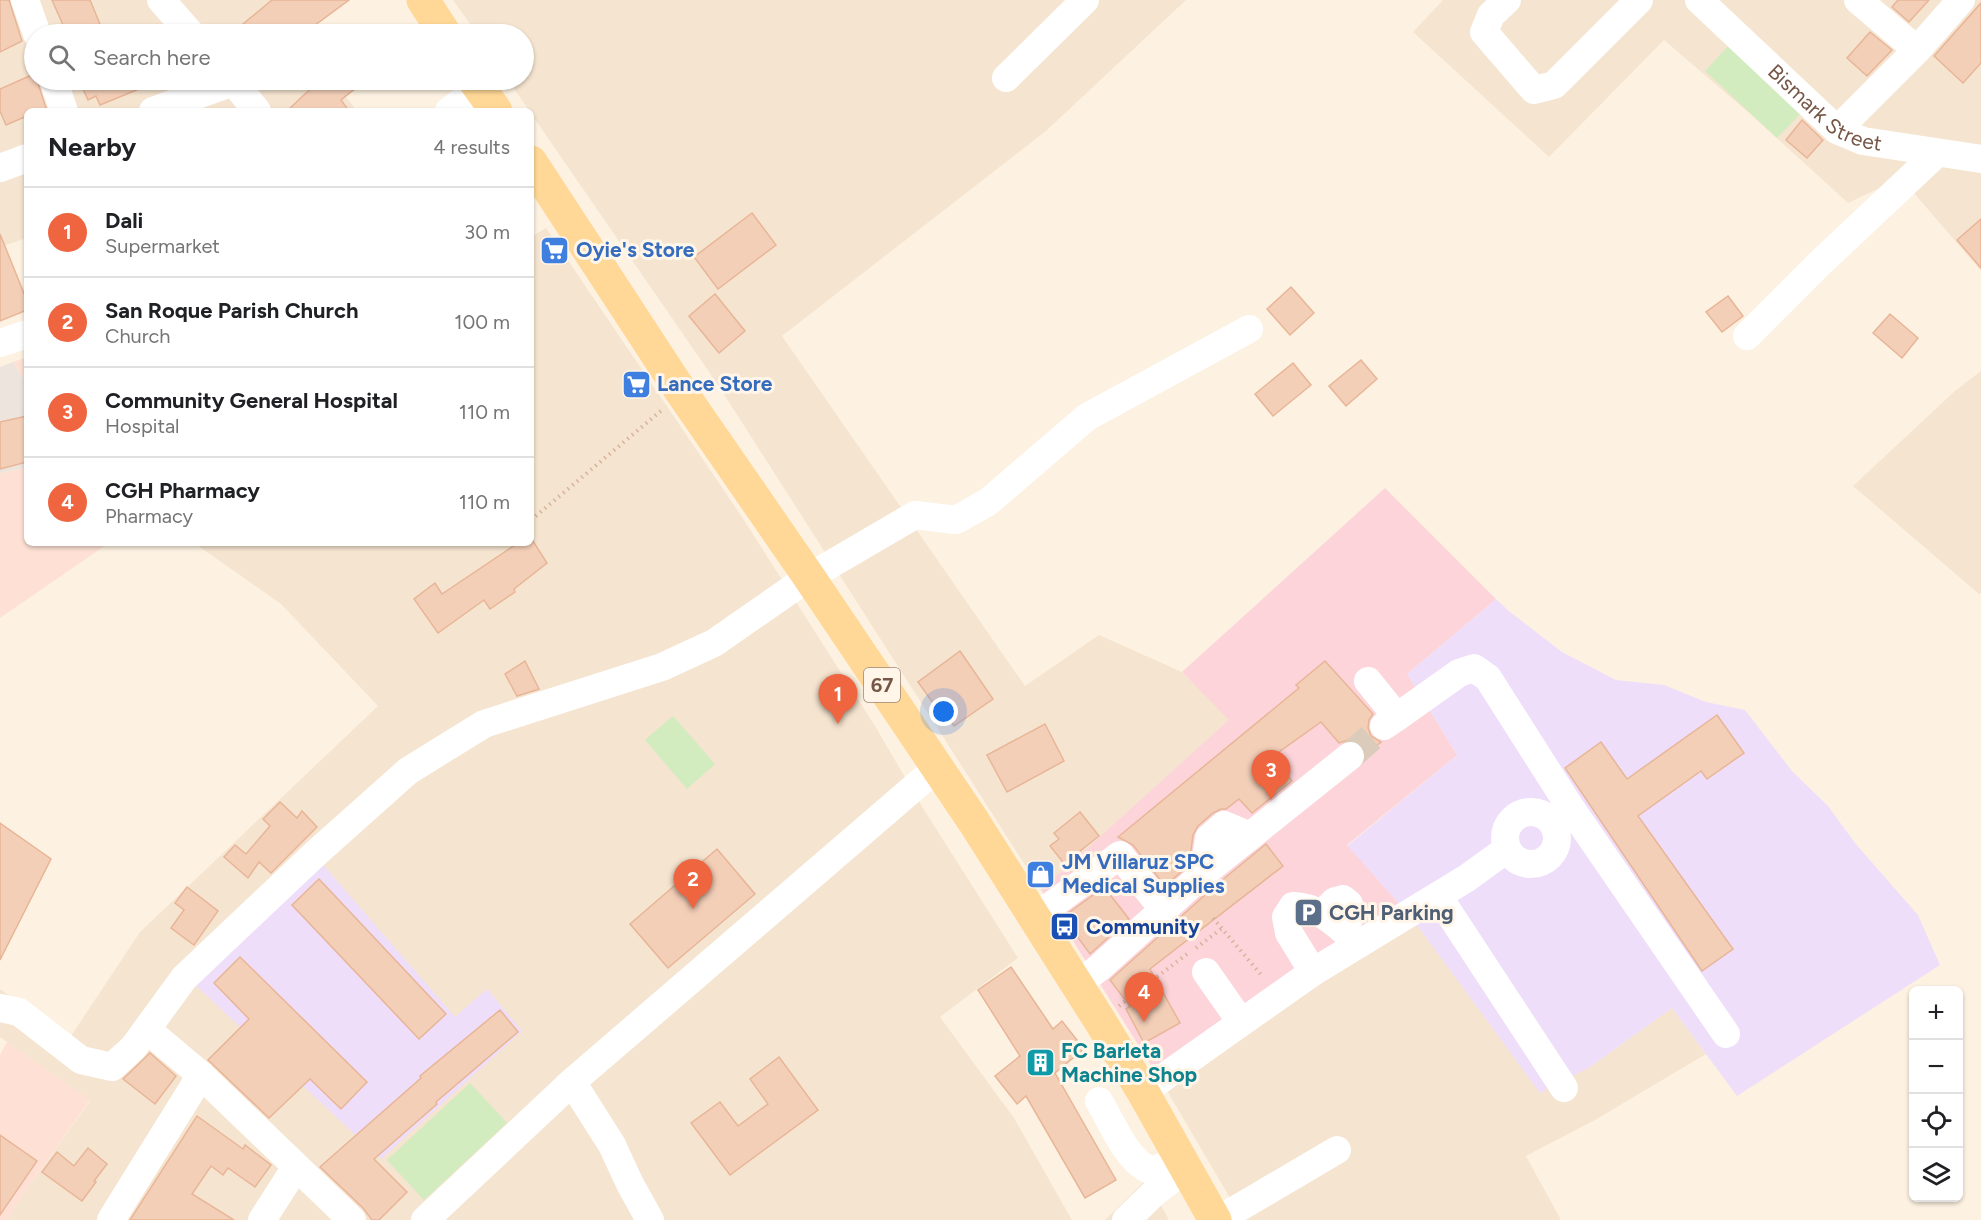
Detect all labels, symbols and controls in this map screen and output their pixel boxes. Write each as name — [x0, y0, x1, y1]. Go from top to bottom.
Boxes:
search box — [24, 24, 534, 90]
icon: search — [45, 41, 78, 74]
text: Search here — [93, 44, 211, 71]
street label: Bismark Street — [1763, 59, 1884, 156]
text: Nearby — [48, 131, 136, 163]
text: 4 results — [433, 135, 510, 159]
text: Dali — [105, 207, 143, 234]
text: 1 — [63, 220, 72, 244]
text: 30 m — [464, 220, 510, 244]
text: Supermarket — [105, 234, 220, 258]
supermarket icon: Oyie's Store — [539, 234, 571, 266]
place label: Oyie's Store — [576, 237, 695, 262]
text: San Roque Parish Church — [105, 297, 359, 324]
text: 2 — [62, 310, 73, 334]
text: 100 m — [454, 310, 510, 334]
text: Church — [105, 324, 170, 348]
supermarket icon: Lance Store — [620, 368, 652, 400]
place label: Lance Store — [657, 371, 773, 396]
text: Community General Hospital — [105, 387, 398, 414]
text: 3 — [62, 400, 73, 424]
text: 110 m — [459, 400, 510, 424]
text: Hospital — [105, 414, 180, 438]
text: CGH Pharmacy — [105, 477, 260, 504]
text: 4 — [61, 490, 74, 514]
text: 110 m — [459, 490, 510, 514]
text: Pharmacy — [105, 504, 193, 528]
road number: 67 — [864, 668, 900, 702]
pin: 1 — [818, 674, 858, 724]
your location — [929, 697, 958, 726]
pin: 3 — [1252, 750, 1290, 800]
place label: JM Villaruz SPC Medical Supplies — [1062, 849, 1225, 898]
shop icon: JM Villaruz SPC Medical Supplies — [1025, 858, 1057, 890]
pin: 2 — [674, 860, 712, 909]
parking icon: CGH Parking — [1292, 897, 1324, 929]
place label: CGH Parking — [1329, 900, 1454, 925]
bus stop icon: Community — [1049, 911, 1081, 943]
place label: Community — [1086, 914, 1201, 939]
pin: 4 — [1124, 972, 1164, 1022]
map controls — [1909, 986, 1963, 1202]
button: + — [1909, 986, 1963, 1040]
place label: FC Barleta Machine Shop — [1061, 1038, 1197, 1087]
button: − — [1909, 1040, 1963, 1094]
building icon: FC Barleta Machine Shop — [1024, 1047, 1056, 1079]
button: locate — [1909, 1094, 1963, 1148]
button: layers — [1909, 1148, 1963, 1202]

